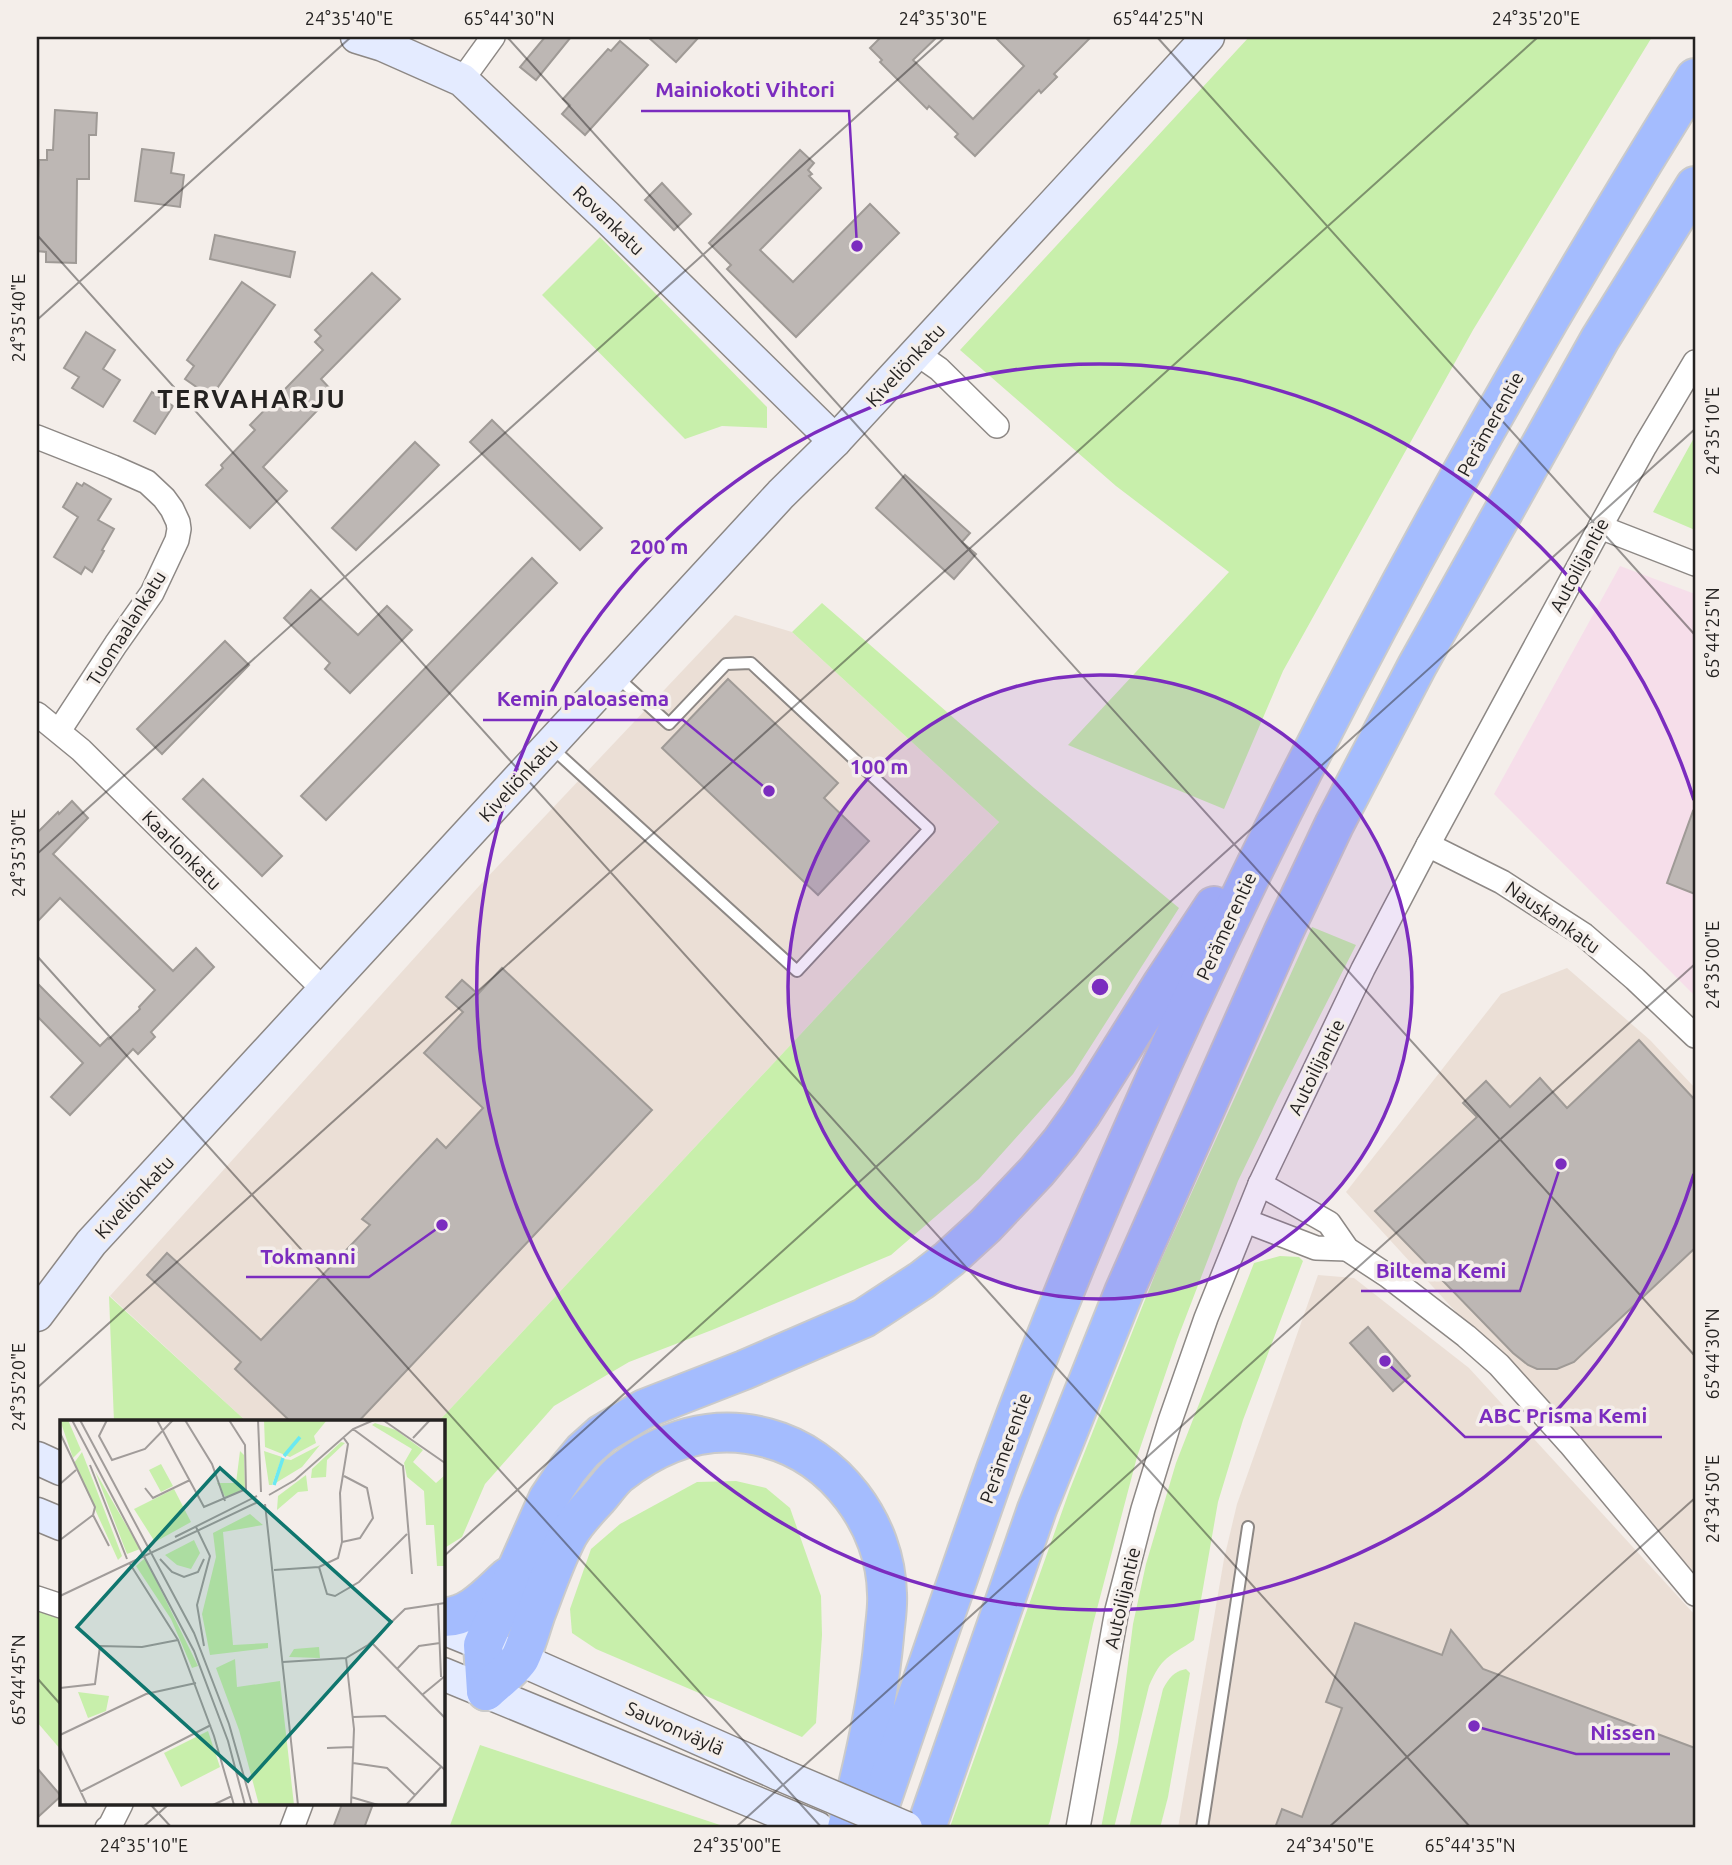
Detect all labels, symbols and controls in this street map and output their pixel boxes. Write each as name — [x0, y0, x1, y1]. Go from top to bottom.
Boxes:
text: 24°35'40"E — [305, 8, 393, 28]
text: 65°44'30"N — [463, 8, 555, 28]
text: 24°35'30"E — [899, 8, 987, 28]
text: 65°44'25"N — [1112, 8, 1204, 28]
text: 24°35'20"E — [1492, 8, 1580, 28]
callout: Mainiokoti Vihtori — [641, 69, 849, 111]
text: Mainiokoti Vihtori — [655, 77, 835, 101]
street label: Rovankatu — [569, 181, 649, 259]
text: 24°35'40"E — [8, 274, 28, 362]
street label: Kiveliönkatu — [861, 319, 949, 411]
street label: Perämerentie — [1452, 368, 1528, 480]
district label: TERVAHARJU — [157, 384, 347, 413]
text: 24°35'10"E — [1702, 387, 1722, 475]
street label: Autoilijantie — [1545, 514, 1613, 616]
text: 200 m — [630, 534, 688, 558]
street label: Tuomaalankatu — [82, 567, 170, 689]
text: 65°44'25"N — [1702, 587, 1722, 679]
callout: Kemin paloasema — [483, 678, 683, 720]
text: Kemin paloasema — [497, 686, 669, 710]
street label: Kiveliönkatu — [474, 734, 562, 826]
text: 100 m — [850, 754, 908, 778]
street label: Kaarlonkatu — [138, 806, 226, 894]
text: 24°35'30"E — [8, 809, 28, 897]
street label: Perämerentie — [1191, 869, 1261, 983]
street label: Nauskankatu — [1502, 876, 1604, 958]
text: 24°35'00"E — [1702, 921, 1722, 1009]
centre of rings — [1088, 975, 1112, 999]
street label: Autoilijantie — [1283, 1016, 1349, 1118]
street label: Kiveliönkatu — [90, 1151, 178, 1243]
callout: Tokmanni — [246, 1235, 369, 1277]
text: Tokmanni — [260, 1244, 356, 1268]
callout: Biltema Kemi — [1361, 1249, 1520, 1291]
text: Biltema Kemi — [1376, 1258, 1506, 1282]
text: 65°44'30"N — [1702, 1308, 1722, 1400]
text: 24°35'20"E — [8, 1343, 28, 1431]
street label: Perämerentie — [975, 1390, 1035, 1506]
callout: ABC Prisma Kemi — [1465, 1395, 1662, 1437]
text: ABC Prisma Kemi — [1479, 1403, 1647, 1427]
inset map — [60, 1420, 444, 1806]
text: 24°34'50"E — [1702, 1455, 1722, 1543]
street label: Autoilijantie — [1100, 1545, 1144, 1651]
text: 65°44'45"N — [8, 1634, 28, 1726]
street label: Sauvonväylä — [623, 1697, 727, 1759]
callout: Nissen — [1576, 1712, 1670, 1754]
text: Nissen — [1590, 1720, 1656, 1744]
text: 24°35'10"E — [100, 1835, 188, 1855]
text: 24°35'00"E — [693, 1835, 781, 1855]
text: 24°34'50"E — [1286, 1835, 1374, 1855]
text: 65°44'35"N — [1424, 1835, 1516, 1855]

